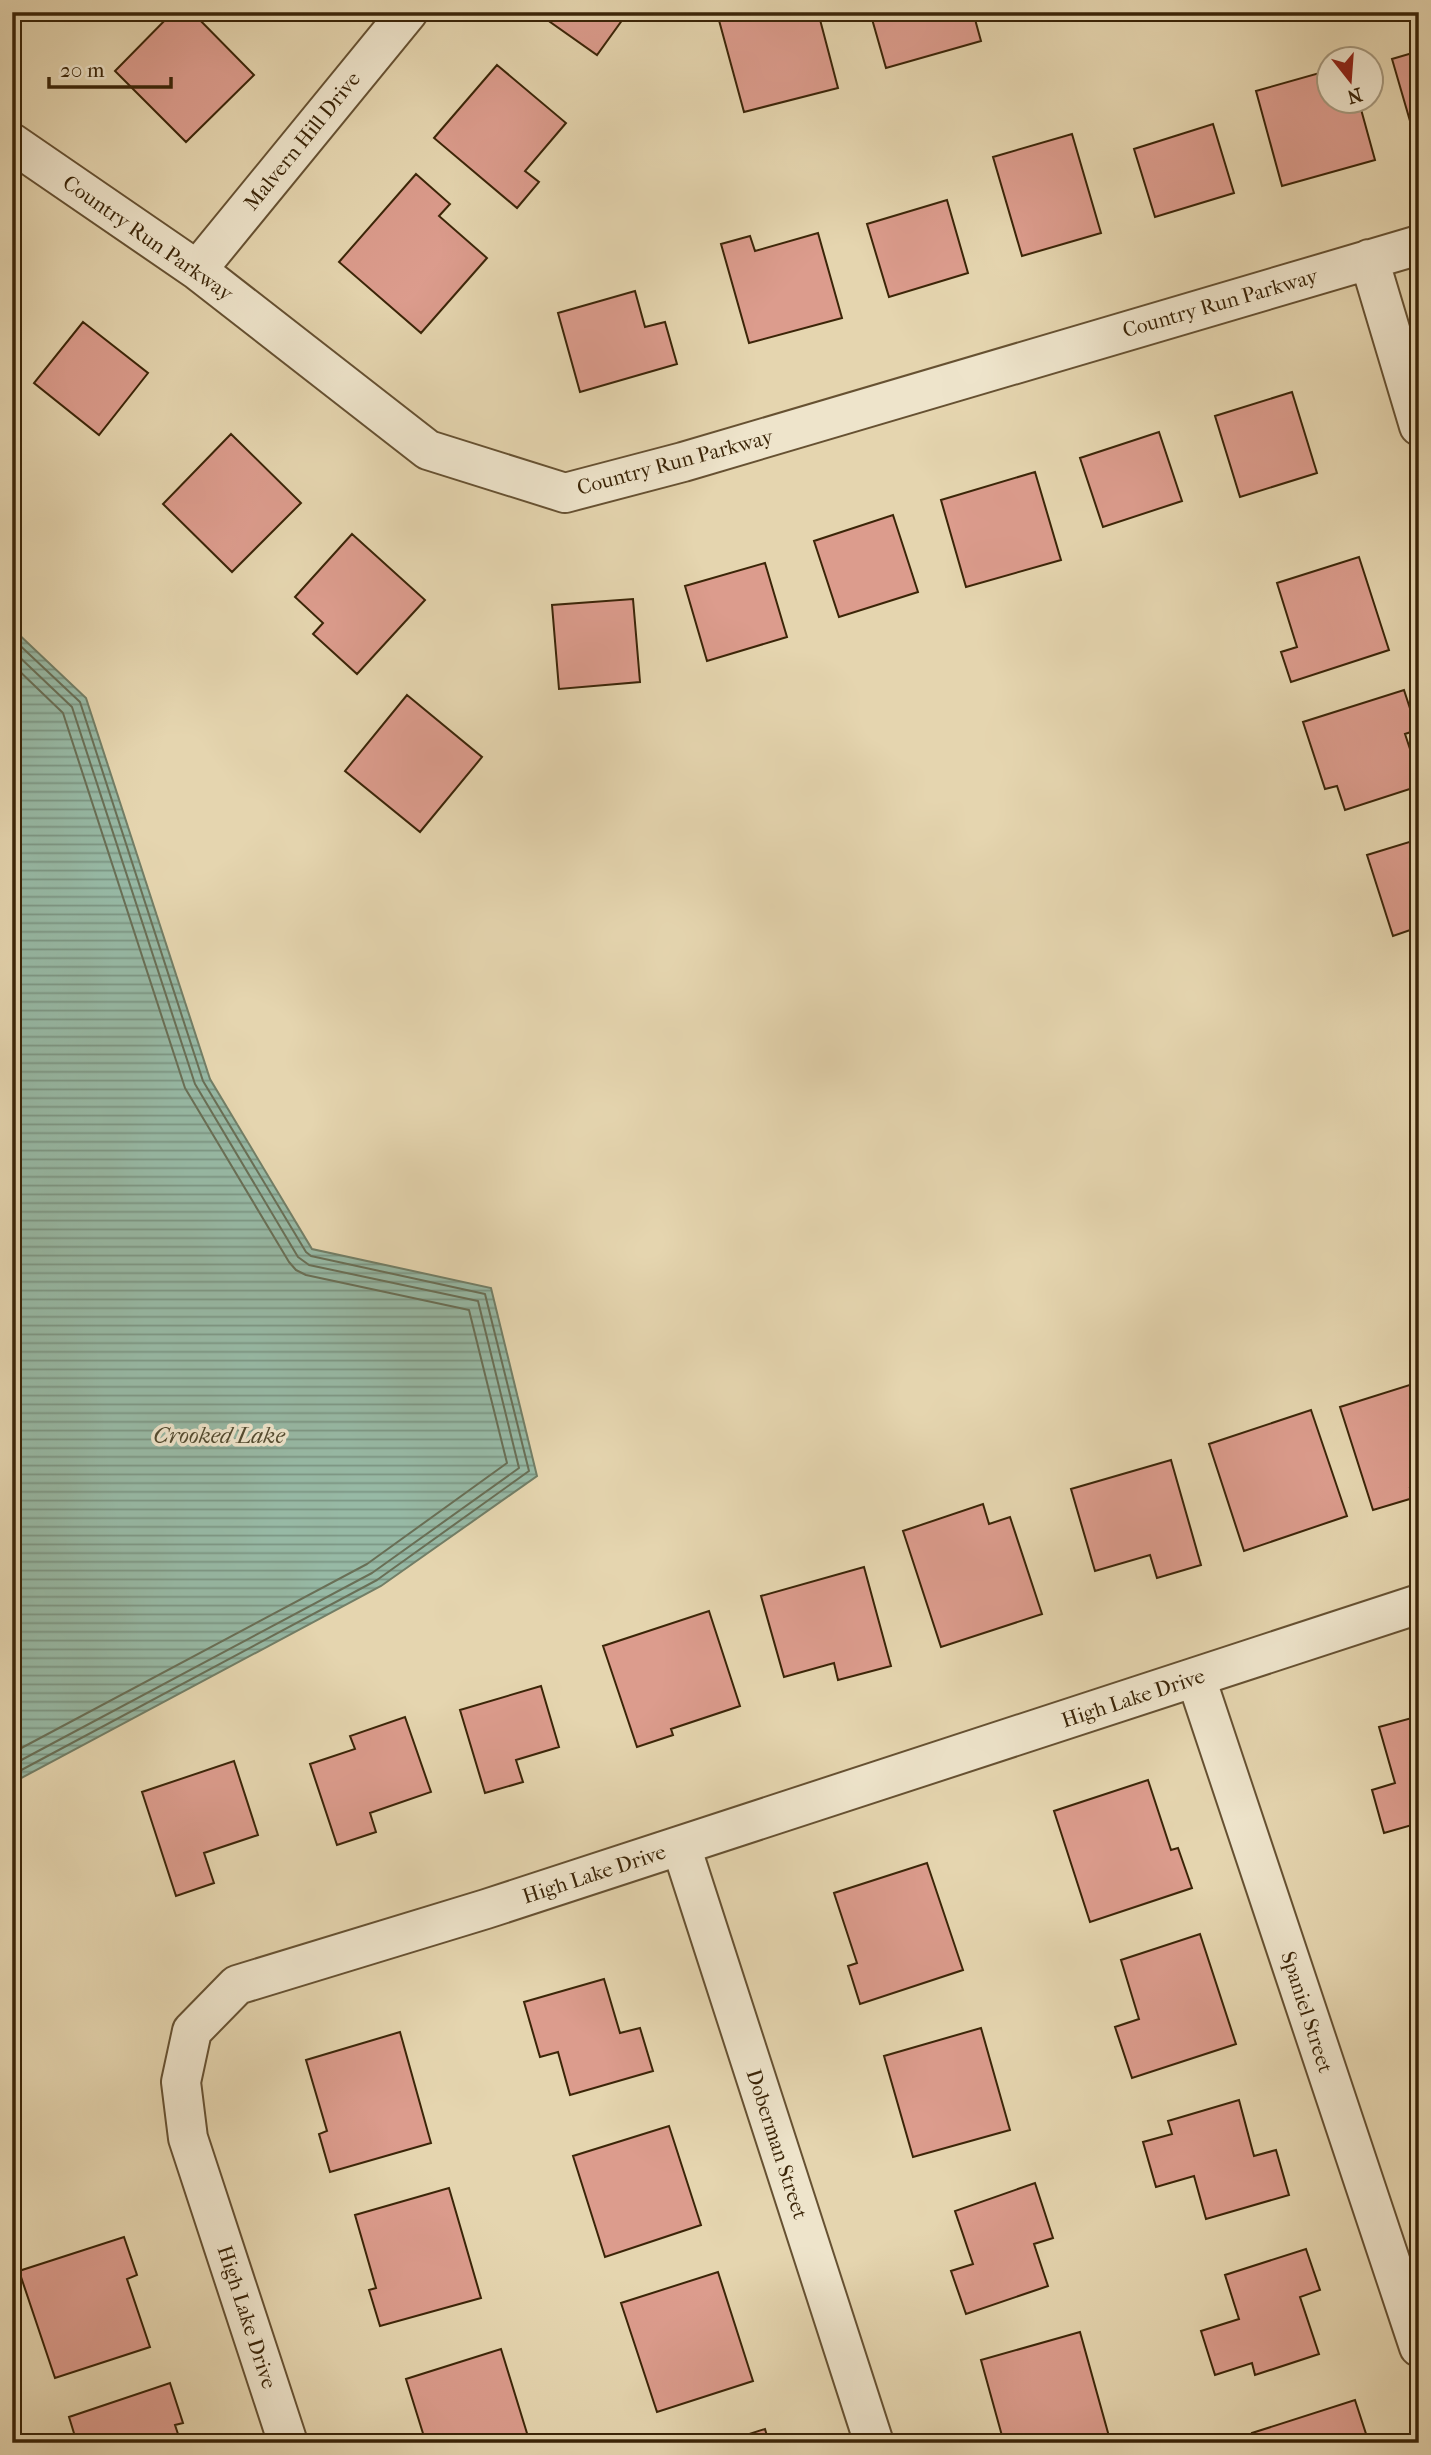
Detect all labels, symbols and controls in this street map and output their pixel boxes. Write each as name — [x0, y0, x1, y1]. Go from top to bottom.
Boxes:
scale bar — [49, 46, 172, 90]
north arrow — [1316, 46, 1386, 116]
text: 20 m — [60, 58, 105, 82]
street label: Malvern Hill Drive — [239, 67, 365, 215]
text: N — [1344, 83, 1365, 108]
street label: Country Run Parkway — [58, 170, 238, 306]
street label: Country Run Parkway — [1120, 263, 1321, 342]
street label: Country Run Parkway — [574, 424, 776, 500]
water label: Crooked Lake — [153, 1422, 285, 1449]
street label: High Lake Drive — [1058, 1664, 1208, 1732]
street label: High Lake Drive — [519, 1840, 669, 1908]
street label: Spaniel Street — [1276, 1948, 1338, 2076]
street label: Doberman Street — [741, 2066, 813, 2222]
street label: High Lake Drive — [213, 2242, 281, 2392]

